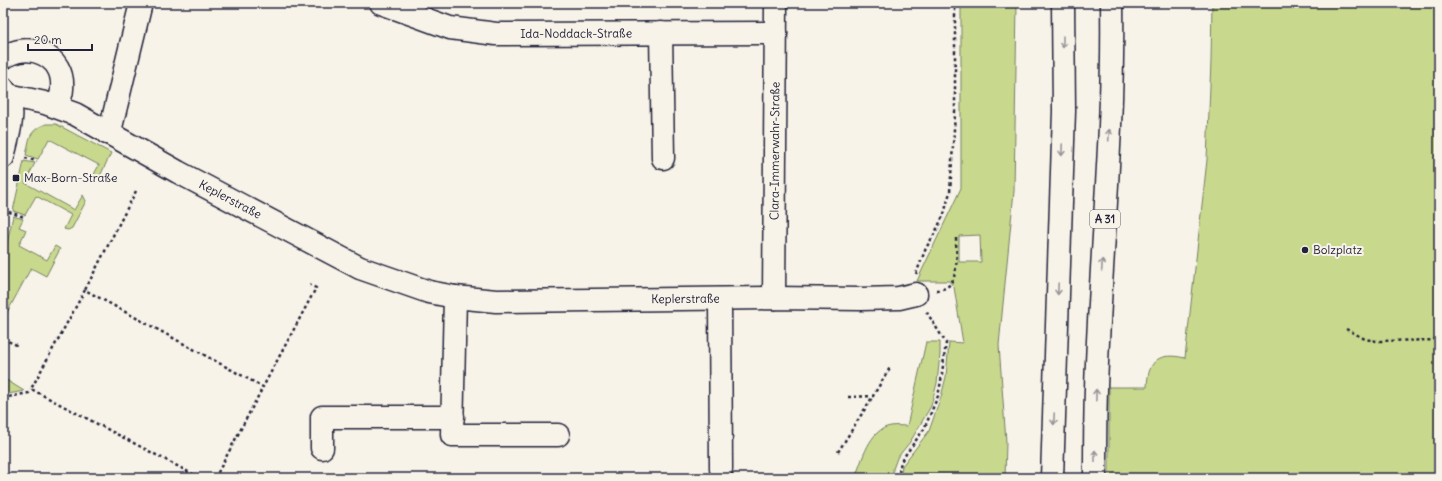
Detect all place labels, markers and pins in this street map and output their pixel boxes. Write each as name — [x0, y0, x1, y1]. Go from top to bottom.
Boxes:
place label: Max-Born-Straße — [24, 170, 117, 185]
marker: Max-Born-Straße — [11, 173, 21, 183]
place label: Bolzplatz — [1313, 242, 1362, 257]
marker: Bolzplatz — [1300, 245, 1310, 255]

